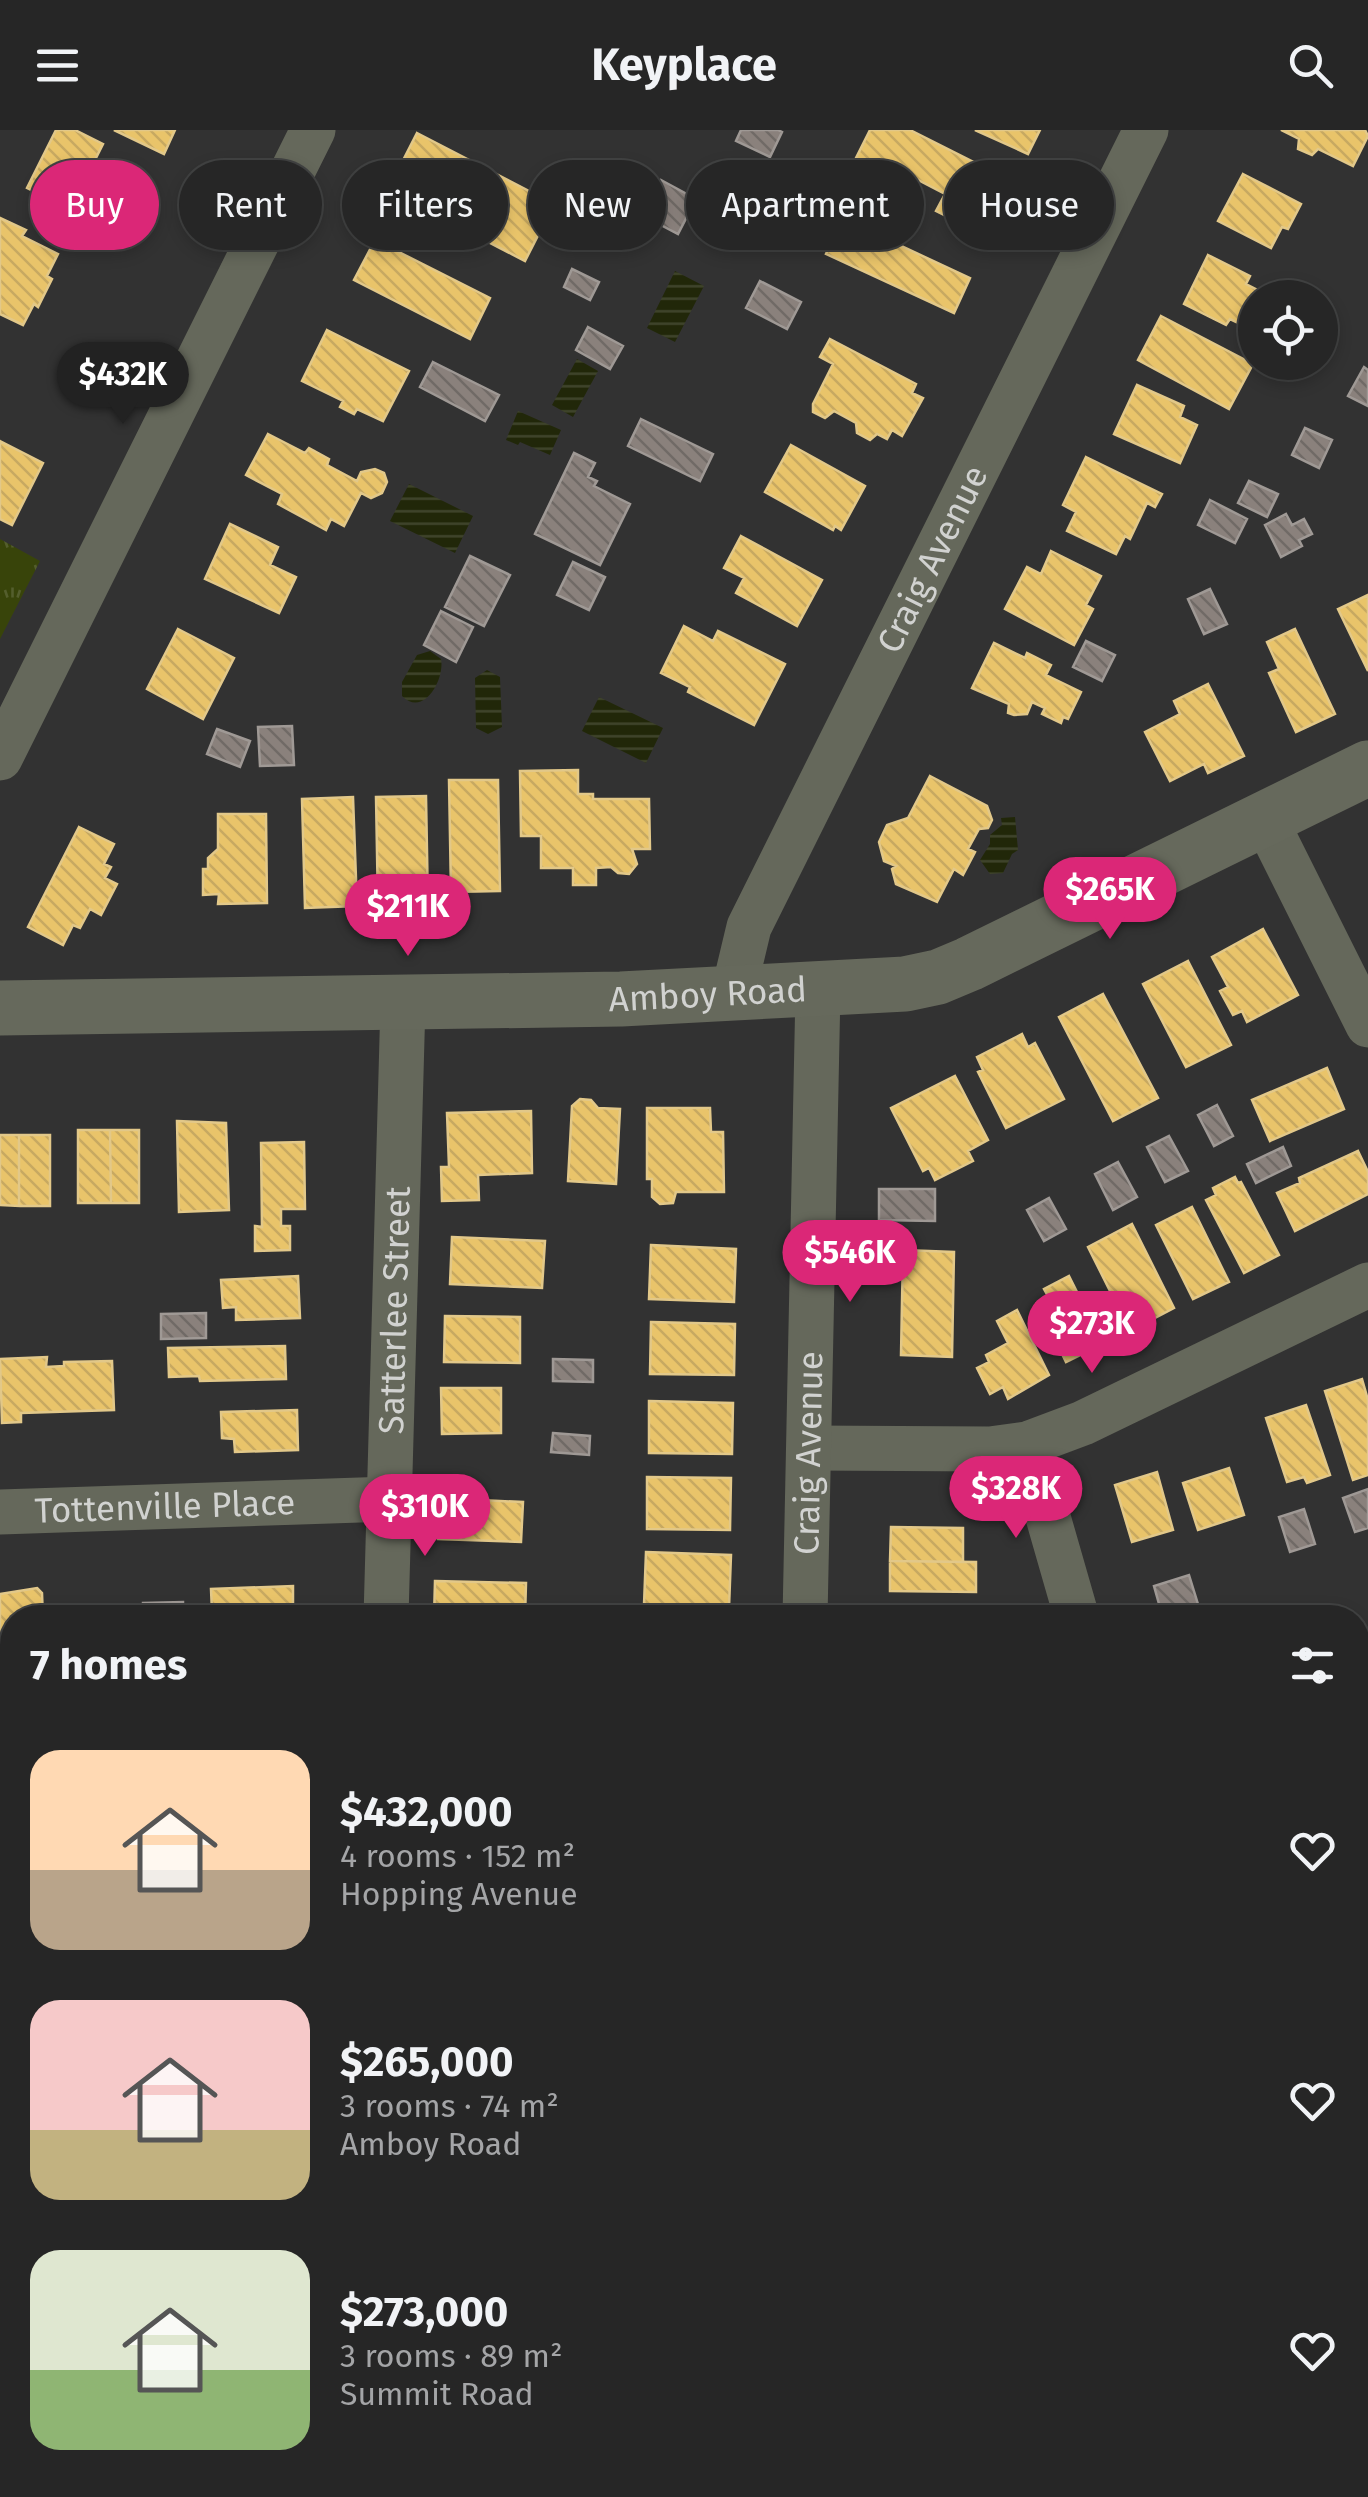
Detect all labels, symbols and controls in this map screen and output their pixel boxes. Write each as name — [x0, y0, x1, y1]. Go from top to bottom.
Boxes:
icon: menu — [30, 38, 85, 93]
text: Keyplace — [591, 38, 777, 92]
icon: search — [1283, 38, 1338, 93]
chip: Buy — [30, 160, 159, 250]
chip: Rent — [179, 160, 322, 250]
chip: Filters — [342, 160, 508, 250]
chip: New — [528, 160, 666, 250]
chip: Apartment — [686, 160, 924, 250]
chip: House — [944, 160, 1114, 250]
map controls — [1238, 280, 1338, 380]
button: locate — [1238, 280, 1338, 380]
pin: $432K — [53, 342, 193, 427]
text: $432K — [79, 355, 167, 393]
street label: Craig Avenue — [868, 458, 997, 660]
pin: $265K — [1040, 857, 1180, 942]
text: $265K — [1065, 870, 1155, 908]
pin: $211K — [338, 874, 478, 959]
text: $211K — [367, 887, 449, 925]
street label: Amboy Road — [608, 968, 808, 1020]
street label: Satterlee Street — [370, 1185, 419, 1435]
pin: $546K — [780, 1220, 920, 1305]
text: $546K — [804, 1233, 896, 1271]
pin: $273K — [1022, 1291, 1162, 1376]
text: $273K — [1049, 1304, 1135, 1342]
street label: Craig Avenue — [785, 1351, 832, 1555]
pin: $328K — [946, 1456, 1086, 1541]
text: $328K — [971, 1469, 1061, 1507]
pin: $310K — [355, 1474, 495, 1559]
street label: Tottenville Place — [34, 1481, 296, 1532]
text: $310K — [381, 1487, 469, 1525]
icon: filters — [1285, 1638, 1340, 1693]
text: 7 homes — [30, 1640, 187, 1690]
text: $432,000 — [340, 1787, 512, 1837]
icon: home — [110, 1790, 230, 1910]
icon: heart — [1285, 1823, 1340, 1878]
text: 4 rooms · 152 m² — [340, 1837, 575, 1875]
text: Hopping Avenue — [340, 1875, 578, 1913]
text: $265,000 — [340, 2037, 514, 2087]
icon: home — [110, 2040, 230, 2160]
icon: heart — [1285, 2073, 1340, 2128]
text: 3 rooms · 74 m² — [340, 2087, 559, 2125]
text: Amboy Road — [340, 2125, 521, 2163]
text: $273,000 — [340, 2287, 508, 2337]
icon: home — [110, 2290, 230, 2410]
icon: heart — [1285, 2323, 1340, 2378]
text: 3 rooms · 89 m² — [340, 2337, 563, 2375]
text: Summit Road — [340, 2375, 534, 2413]

